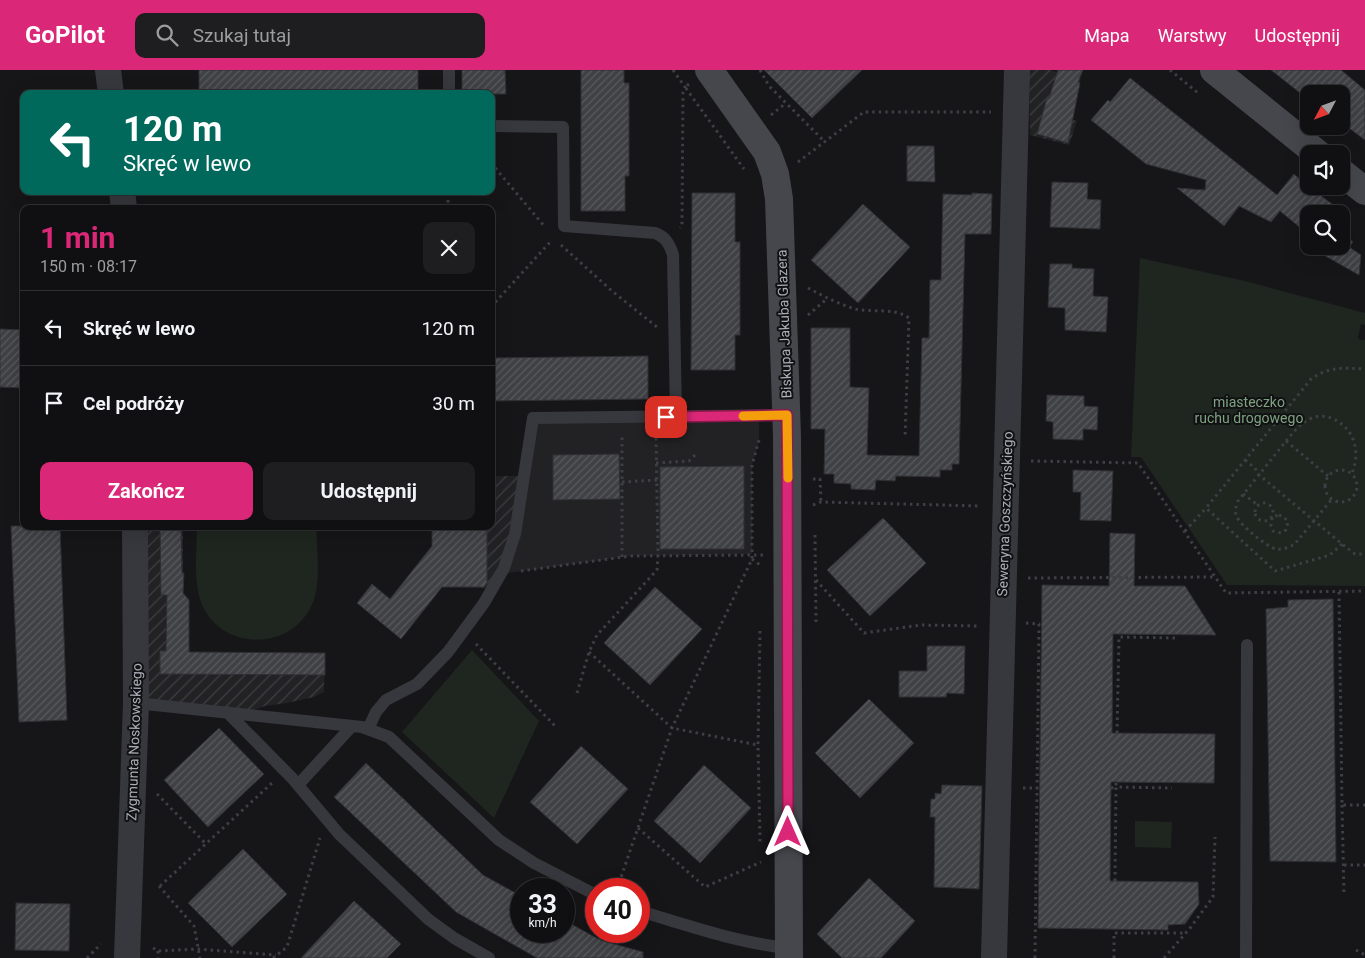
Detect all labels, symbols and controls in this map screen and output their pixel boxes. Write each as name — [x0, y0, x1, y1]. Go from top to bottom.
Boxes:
search box — [135, 13, 485, 58]
text: GoPilot — [25, 21, 105, 49]
icon: search — [153, 21, 181, 49]
text: Szukaj tutaj — [193, 24, 291, 47]
text: Mapa — [1084, 25, 1130, 46]
text: Warstwy — [1158, 25, 1226, 46]
text: Udostępnij — [1254, 25, 1340, 46]
north arrow — [1300, 85, 1350, 135]
map controls — [1300, 85, 1350, 255]
text: 120 m — [123, 109, 222, 150]
icon: left — [40, 110, 105, 175]
button: sound — [1300, 145, 1350, 195]
text: Skręć w lewo — [123, 151, 251, 176]
button: search — [1300, 205, 1350, 255]
text: 1 min — [40, 220, 115, 255]
button: close — [423, 222, 475, 274]
street label: Biskupa Jakuba Glazera — [773, 249, 795, 399]
text: 150 m · 08:17 — [40, 257, 137, 276]
icon: left — [40, 314, 68, 342]
text: Skręć w lewo — [83, 317, 195, 340]
text: 120 m — [422, 317, 475, 340]
icon: arrive — [40, 389, 68, 417]
text: Cel podróży — [83, 392, 184, 415]
text: 30 m — [432, 392, 475, 415]
park label: miasteczko ruchu drogowego — [1195, 394, 1303, 426]
pin — [645, 396, 687, 438]
icon: arrive — [652, 403, 680, 431]
street label: Seweryna Goszczyńskiego — [994, 431, 1016, 597]
button: Zakończ — [40, 462, 253, 520]
button: Udostępnij — [263, 462, 475, 520]
street label: Zygmunta Noskowskiego — [123, 663, 145, 821]
position arrow — [761, 805, 813, 857]
speed limit sign: 40 — [585, 878, 650, 943]
text: 33 — [528, 890, 557, 919]
text: km/h — [528, 916, 557, 930]

